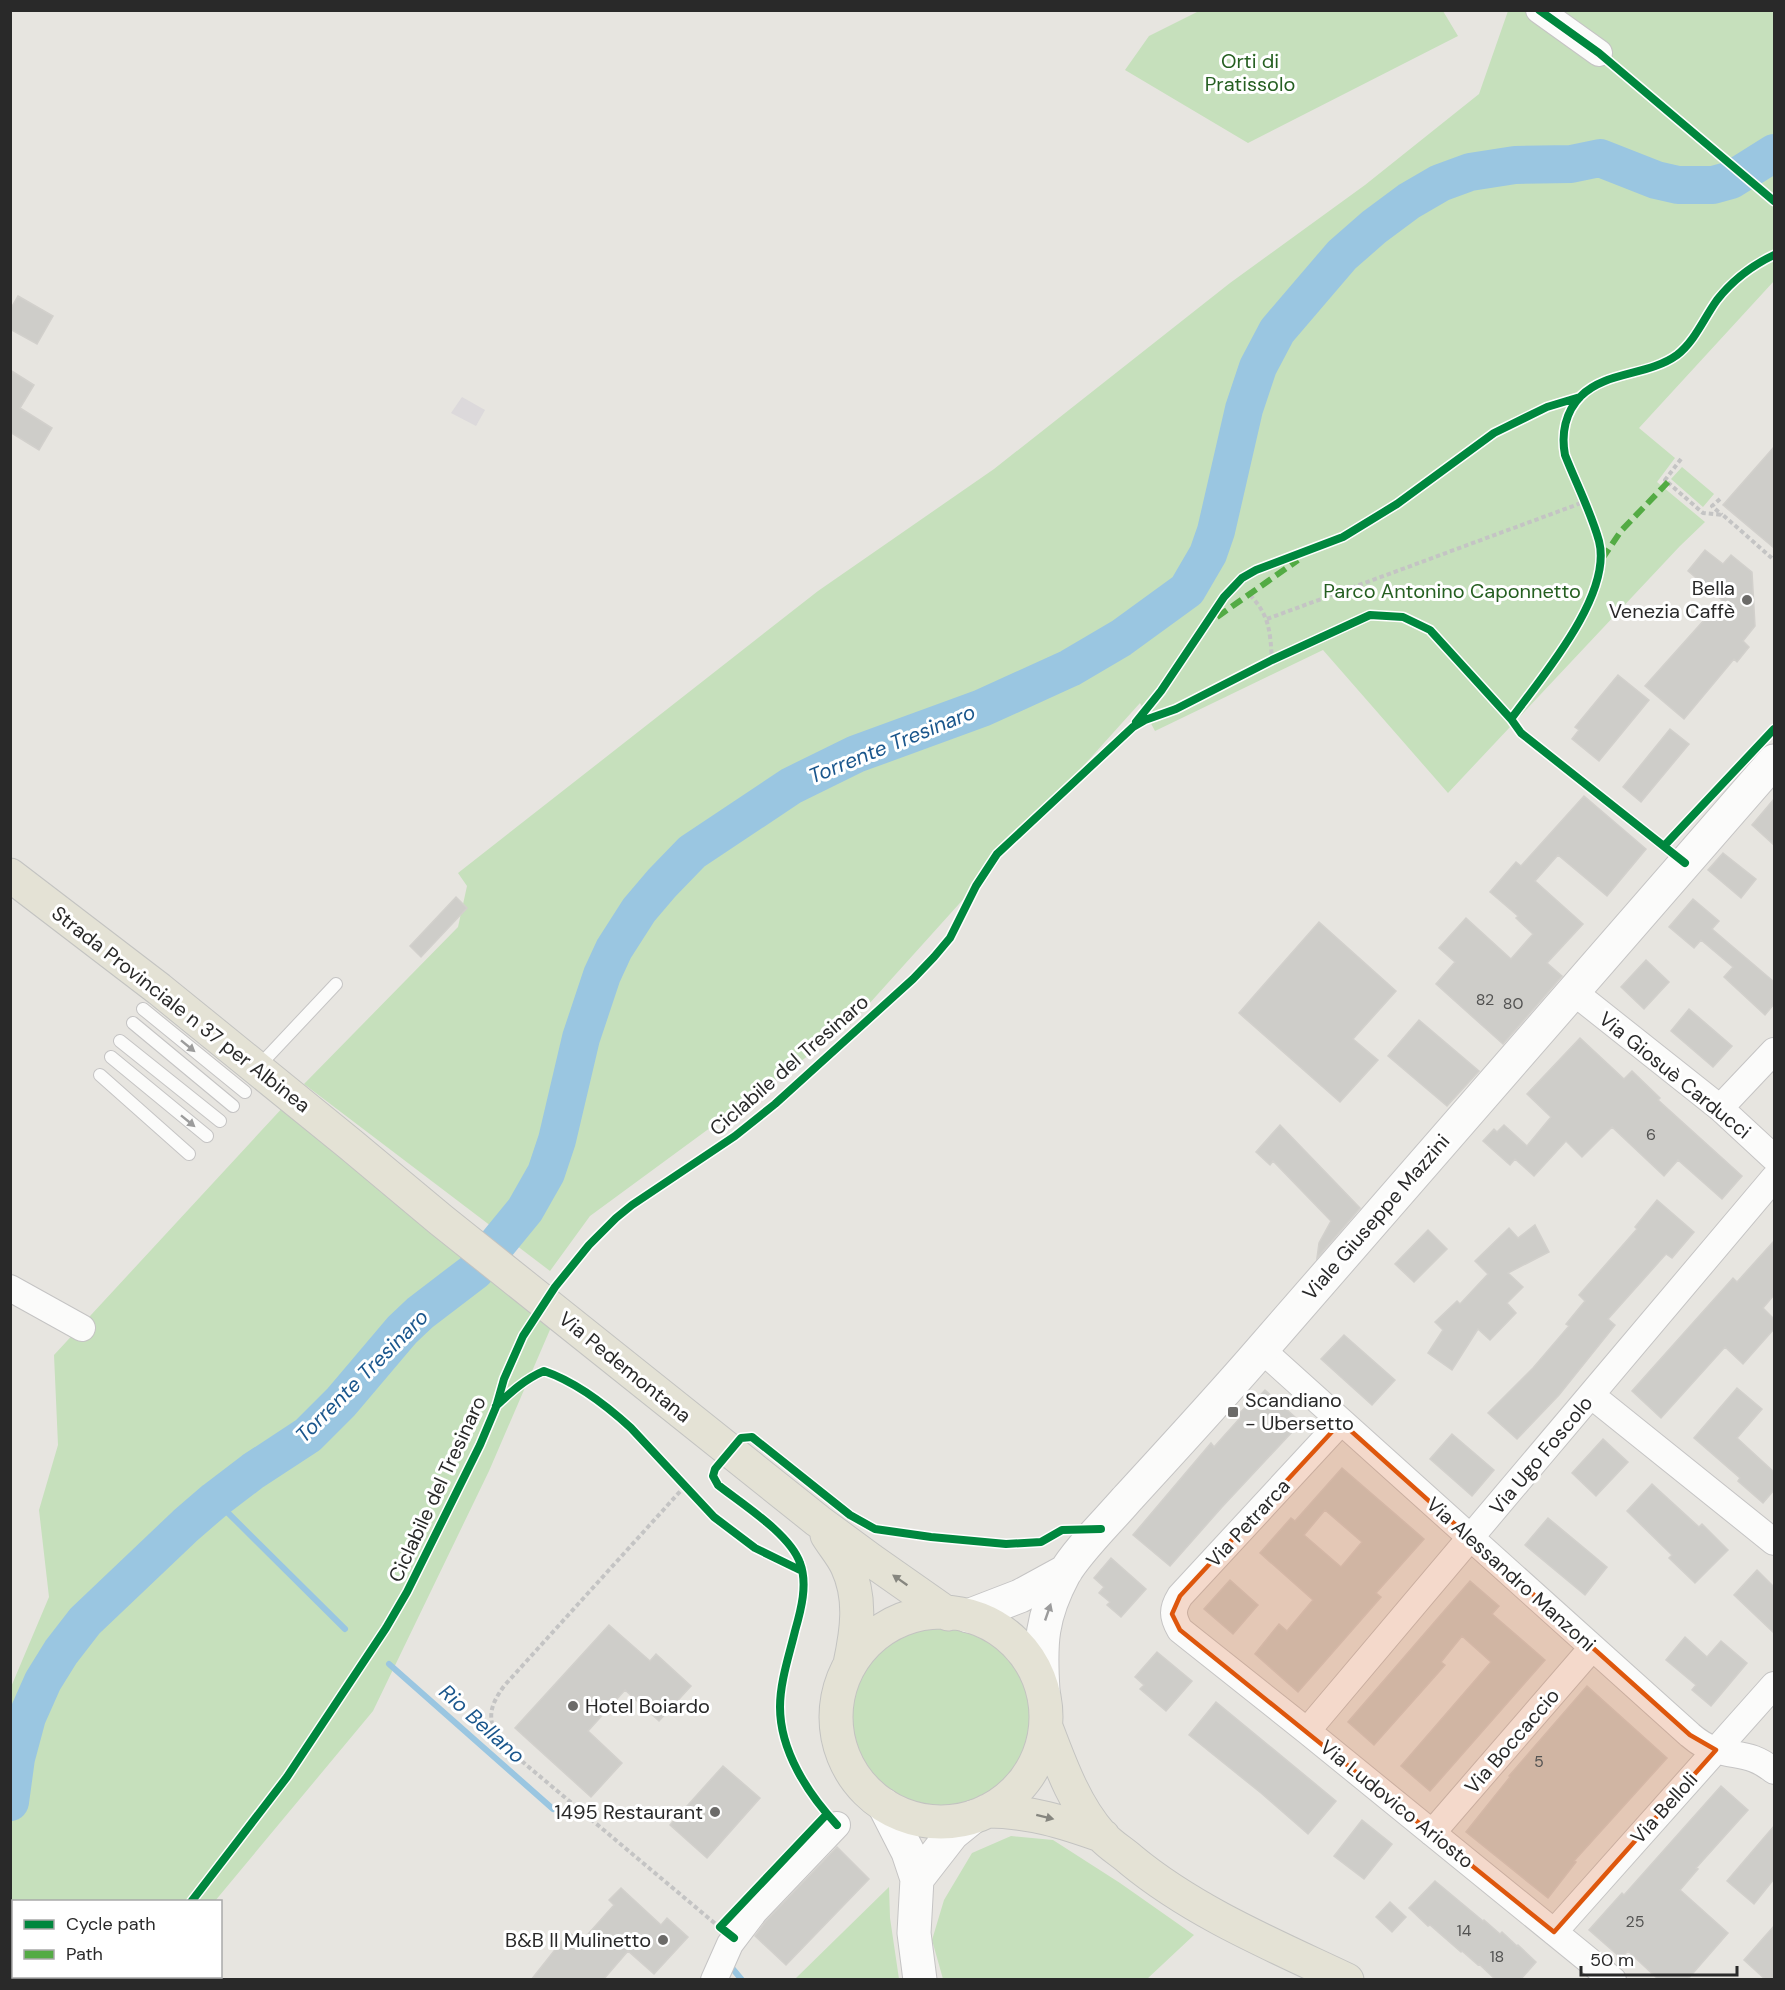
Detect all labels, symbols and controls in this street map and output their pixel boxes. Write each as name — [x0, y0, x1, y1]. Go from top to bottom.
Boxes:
park label: Orti di Pratissolo — [1205, 48, 1295, 97]
place label: Bella Venezia Caffè — [1609, 575, 1735, 624]
park label: Parco Antonino Caponnetto — [1323, 578, 1581, 604]
marker: Bella Venezia Caffè — [1740, 593, 1754, 607]
water label: Torrente Tresinaro — [805, 698, 979, 790]
street label: Strada Provinciale n 37 per Albinea — [46, 900, 316, 1118]
street label: Ciclabile del Tresinaro — [704, 989, 874, 1141]
house number: 82 — [1476, 989, 1494, 1010]
house number: 80 — [1503, 993, 1523, 1014]
street label: Via Giosuè Carducci — [1594, 1006, 1756, 1144]
one-way arrow — [180, 1040, 196, 1053]
one-way arrow — [180, 1114, 196, 1127]
house number: 6 — [1646, 1124, 1656, 1145]
street label: Viale Giuseppe Mazzini — [1297, 1129, 1455, 1305]
water label: Torrente Tresinaro — [289, 1303, 435, 1449]
street label: Via Pedemontana — [554, 1306, 696, 1428]
place label: Scandiano - Ubersetto — [1245, 1387, 1354, 1436]
street label: Via Ugo Foscolo — [1484, 1390, 1598, 1520]
street label: Ciclabile del Tresinaro — [382, 1392, 492, 1586]
marker: Scandiano - Ubersetto — [1226, 1405, 1240, 1419]
street label: Via Petrarca — [1200, 1473, 1296, 1573]
street label: Via Alessandro Manzoni — [1421, 1491, 1601, 1657]
one-way arrow — [893, 1574, 909, 1586]
one-way arrow — [1044, 1603, 1054, 1621]
water label: Rio Bellano — [433, 1678, 531, 1770]
street label: Via Boccaccio — [1459, 1683, 1565, 1799]
place label: Hotel Boiardo — [585, 1693, 710, 1719]
marker: Hotel Boiardo — [566, 1699, 580, 1713]
street label: Via Ludovico Ariosto — [1315, 1734, 1479, 1874]
house number: 5 — [1534, 1751, 1544, 1772]
street label: Via Belloli — [1625, 1767, 1703, 1849]
place label: 1495 Restaurant — [555, 1799, 703, 1825]
marker: 1495 Restaurant — [708, 1805, 722, 1819]
one-way arrow — [1036, 1813, 1055, 1823]
legend — [12, 1900, 222, 1978]
house number: 25 — [1626, 1911, 1644, 1932]
text: Cycle path — [66, 1912, 156, 1936]
house number: 14 — [1457, 1920, 1472, 1941]
place label: B&B Il Mulinetto — [505, 1927, 651, 1953]
marker: B&B Il Mulinetto — [656, 1933, 670, 1947]
scale bar — [1581, 1939, 1737, 1977]
text: Path — [66, 1942, 103, 1966]
house number: 18 — [1490, 1946, 1504, 1967]
text: 50 m — [1590, 1948, 1634, 1972]

